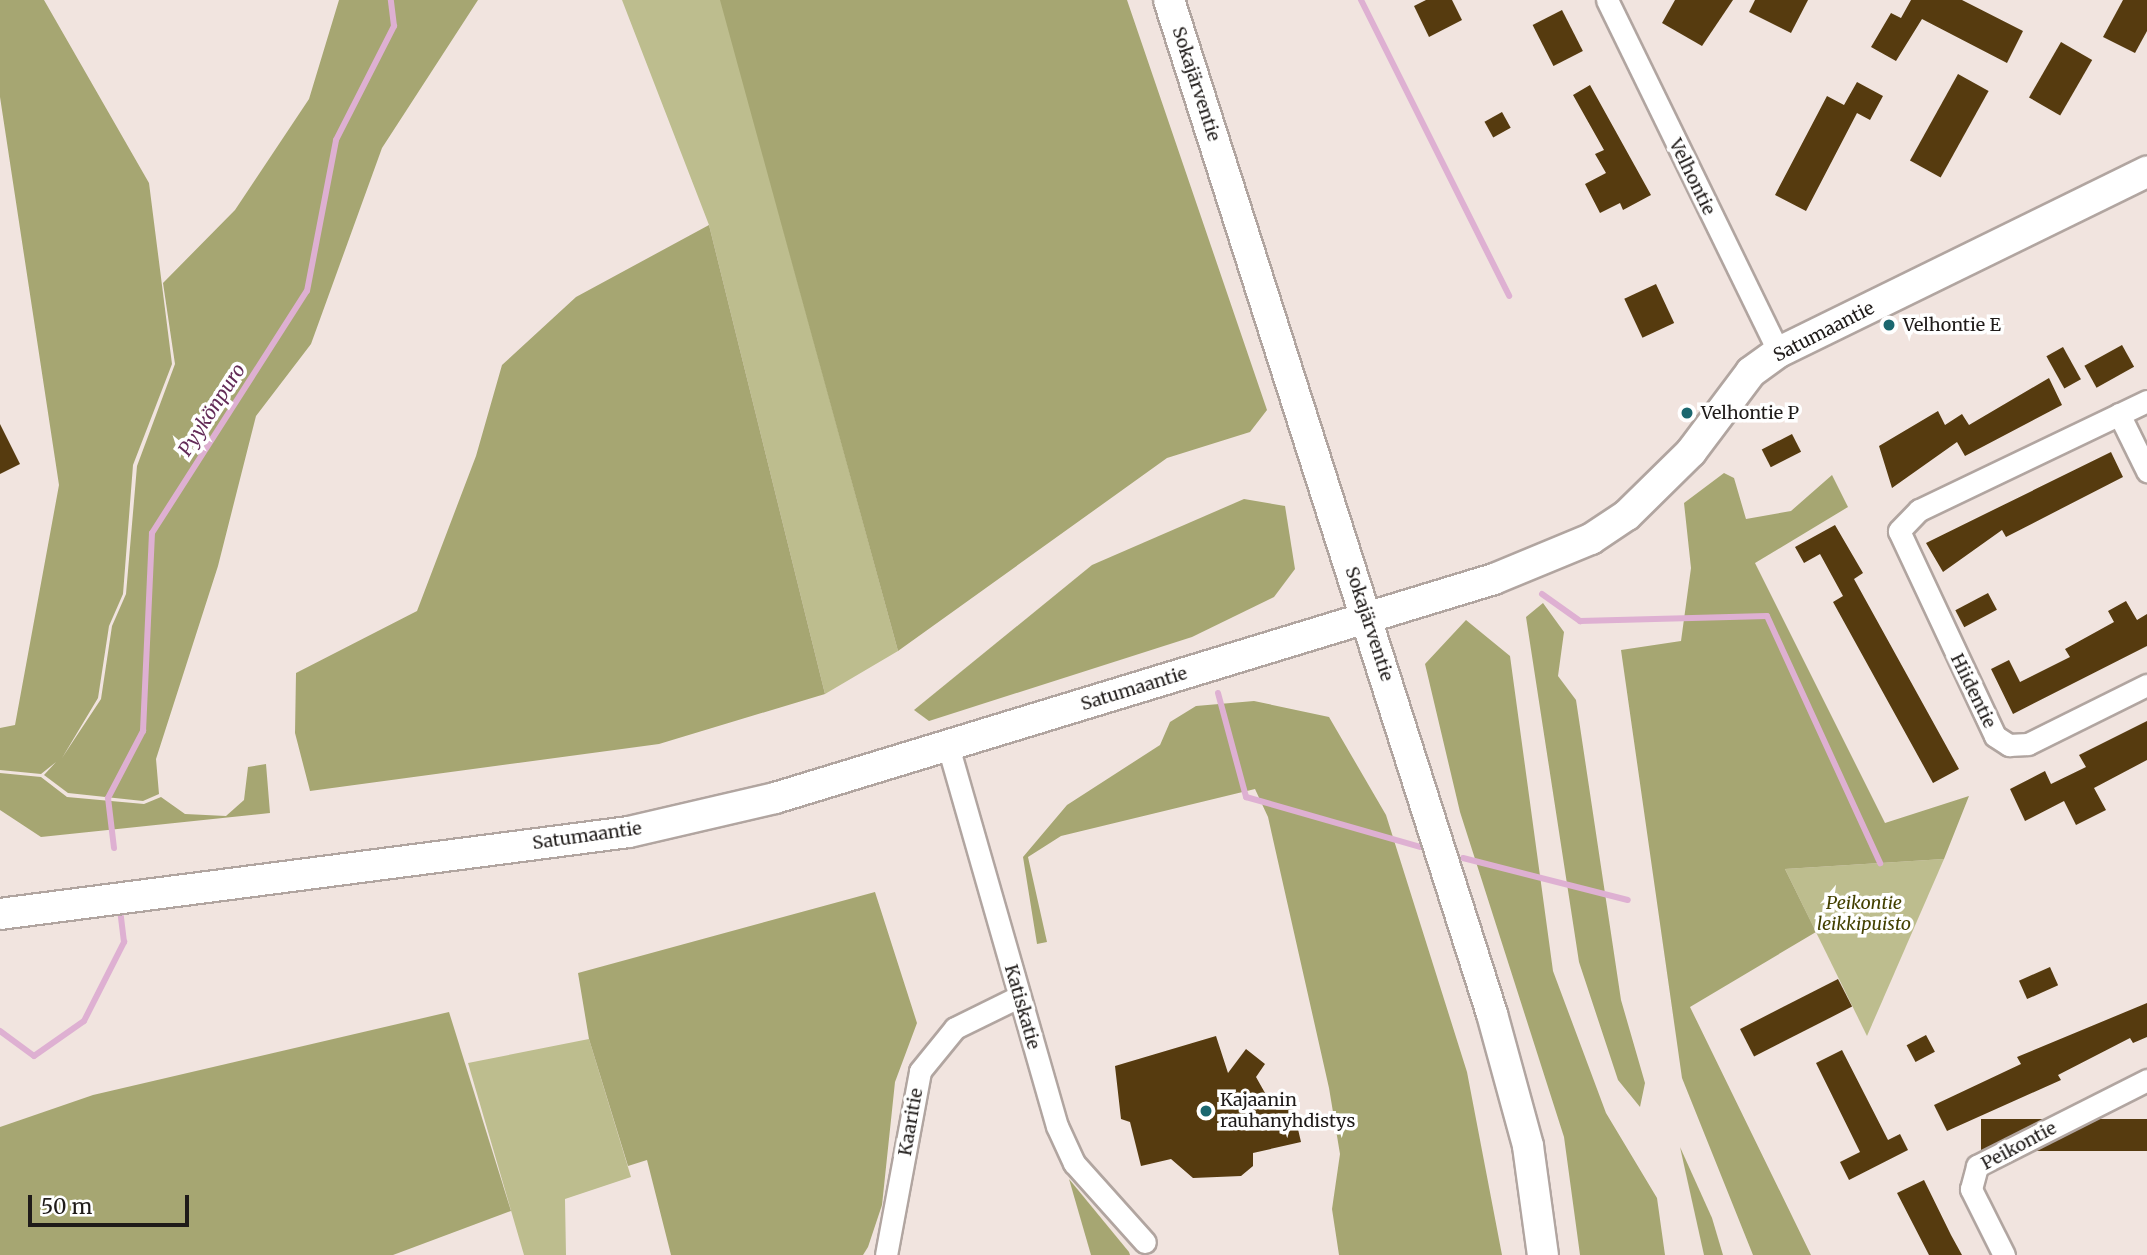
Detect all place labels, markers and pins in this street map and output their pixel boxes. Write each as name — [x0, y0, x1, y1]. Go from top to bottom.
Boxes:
place label: Velhontie E — [1903, 314, 2001, 336]
marker: Velhontie E — [1881, 317, 1897, 333]
place label: Velhontie P — [1701, 402, 1799, 424]
marker: Velhontie P — [1679, 405, 1695, 421]
place label: Kajaanin rauhanyhdistys — [1220, 1090, 1355, 1132]
marker: Kajaanin rauhanyhdistys — [1198, 1103, 1214, 1119]

